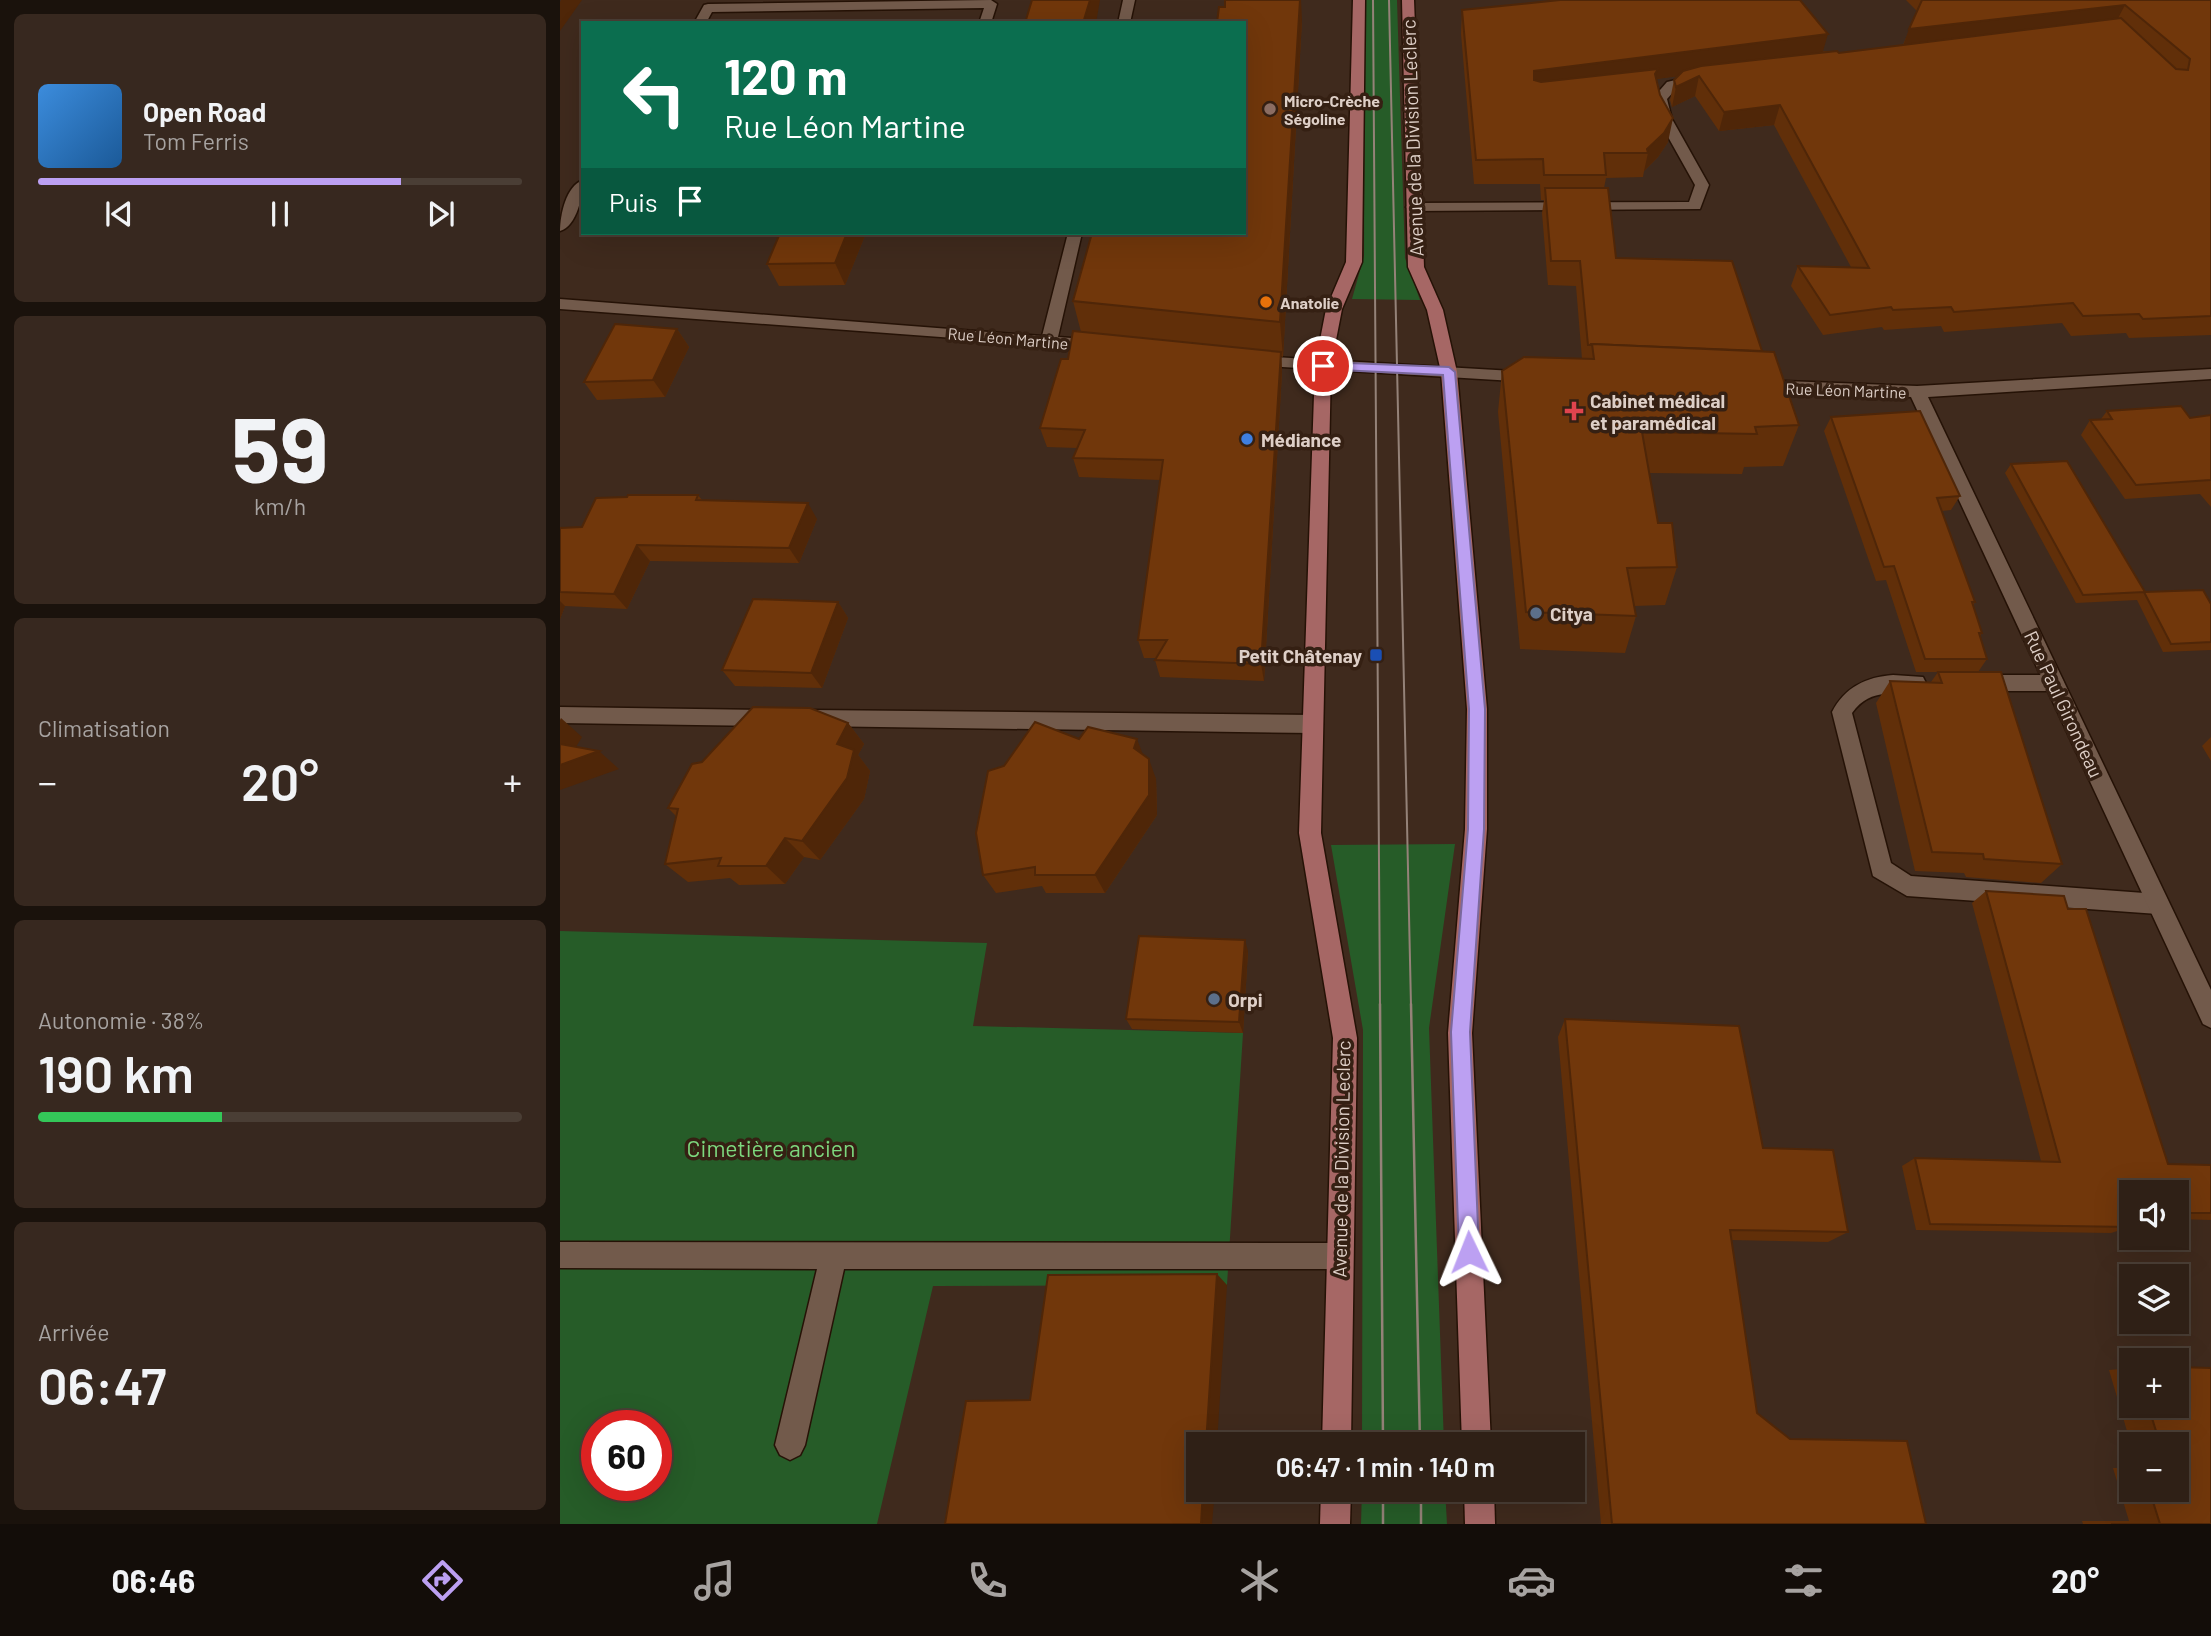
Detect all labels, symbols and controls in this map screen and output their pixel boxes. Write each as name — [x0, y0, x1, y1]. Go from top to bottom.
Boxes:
street label: Avenue de la Division Leclerc — [1396, 19, 1428, 257]
text: 120 m — [724, 46, 847, 105]
icon: left — [609, 49, 700, 140]
place label: Micro-Crèche Ségoline — [1284, 91, 1380, 128]
text: Open Road — [143, 96, 266, 127]
marker: Micro-Crèche Ségoline — [1262, 101, 1278, 117]
text: Rue Léon Martine — [724, 106, 966, 144]
text: Tom Ferris — [143, 127, 249, 155]
icon: arrive — [671, 182, 709, 220]
text: Puis — [609, 186, 657, 217]
icon: previous — [100, 195, 138, 233]
icon: pause — [261, 195, 299, 233]
icon: next — [422, 195, 460, 233]
place label: Anatolie — [1280, 293, 1340, 312]
marker: Anatolie — [1258, 294, 1274, 310]
street label: Rue Léon Martine — [947, 323, 1069, 353]
pin — [1293, 336, 1353, 396]
icon: arrive — [1304, 347, 1342, 385]
street label: Rue Léon Martine — [1785, 378, 1907, 402]
place label: Cabinet médical et paramédical — [1590, 389, 1725, 434]
text: 59 — [231, 392, 329, 501]
marker: Cabinet médical et paramédical — [1564, 401, 1584, 421]
place label: Médiance — [1261, 428, 1341, 451]
marker: Médiance — [1239, 431, 1255, 447]
text: km/h — [254, 492, 306, 520]
place label: Citya — [1550, 602, 1593, 625]
marker: Citya — [1528, 605, 1544, 621]
street label: Rue Paul Girondeau — [2020, 627, 2108, 781]
place label: Petit Châtenay — [1239, 644, 1362, 667]
marker: Petit Châtenay — [1368, 647, 1384, 663]
text: Climatisation — [38, 714, 170, 742]
text: 20° — [241, 749, 319, 811]
text: − — [38, 758, 57, 804]
text: + — [503, 758, 522, 804]
place label: Orpi — [1228, 988, 1263, 1011]
marker: Orpi — [1206, 991, 1222, 1007]
text: Autonomie · 38% — [38, 1006, 204, 1034]
street label: Avenue de la Division Leclerc — [1327, 1040, 1355, 1278]
text: 190 km — [38, 1041, 194, 1103]
park label: Cimetière ancien — [687, 1134, 855, 1162]
map controls — [2119, 1180, 2189, 1502]
button: sound — [2119, 1180, 2189, 1250]
position arrow — [1432, 1215, 1506, 1289]
button: layers — [2119, 1264, 2189, 1334]
text: Arrivée — [38, 1318, 110, 1346]
button: + — [2119, 1348, 2189, 1418]
text: 06:47 — [38, 1353, 166, 1415]
speed limit sign: 60 — [581, 1410, 672, 1501]
button: − — [2119, 1432, 2189, 1502]
text: 06:47 · 1 min · 140 m — [1276, 1451, 1495, 1482]
icon: directions — [418, 1556, 467, 1605]
icon: music — [690, 1556, 739, 1605]
icon: phone — [963, 1556, 1012, 1605]
icon: climate — [1235, 1556, 1284, 1605]
icon: car — [1507, 1556, 1556, 1605]
icon: filters — [1779, 1556, 1828, 1605]
text: 06:46 — [112, 1561, 195, 1599]
text: 20° — [2051, 1561, 2099, 1599]

